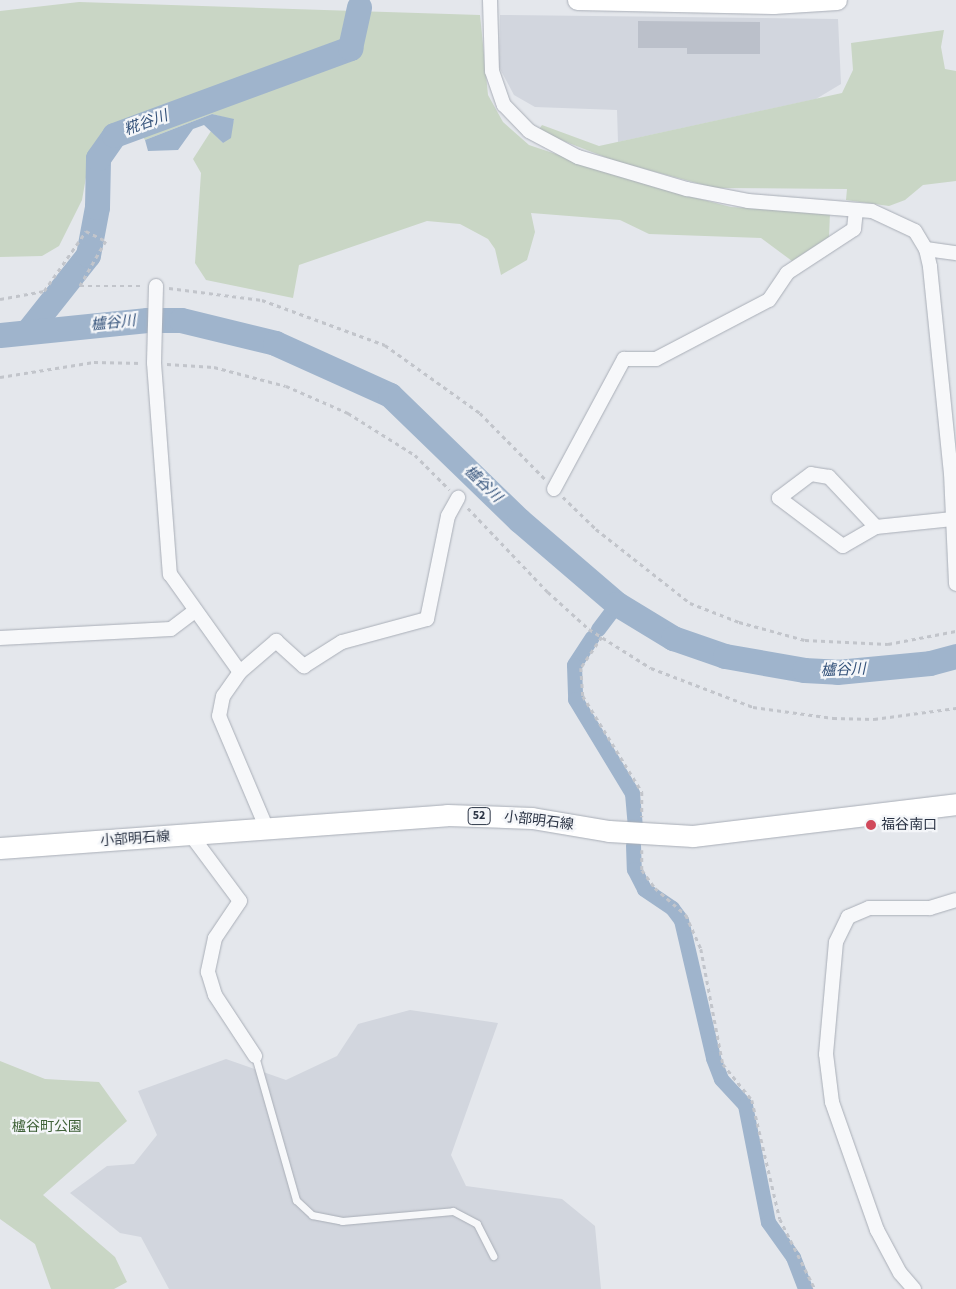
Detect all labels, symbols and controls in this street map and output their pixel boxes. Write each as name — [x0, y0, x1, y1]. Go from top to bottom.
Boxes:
water label: 糀谷川 — [122, 107, 170, 139]
water label: 櫨谷川 — [90, 312, 136, 334]
water label: 櫨谷川 — [461, 462, 505, 506]
water label: 櫨谷川 — [820, 660, 866, 680]
road number: 52 — [466, 806, 492, 826]
street label: 小部明石線 — [503, 808, 575, 834]
place label: 福谷南口 — [881, 817, 937, 833]
marker: 福谷南口 — [865, 819, 877, 831]
street label: 小部明石線 — [99, 828, 171, 850]
park label: 櫨谷町公園 — [12, 1119, 82, 1135]

